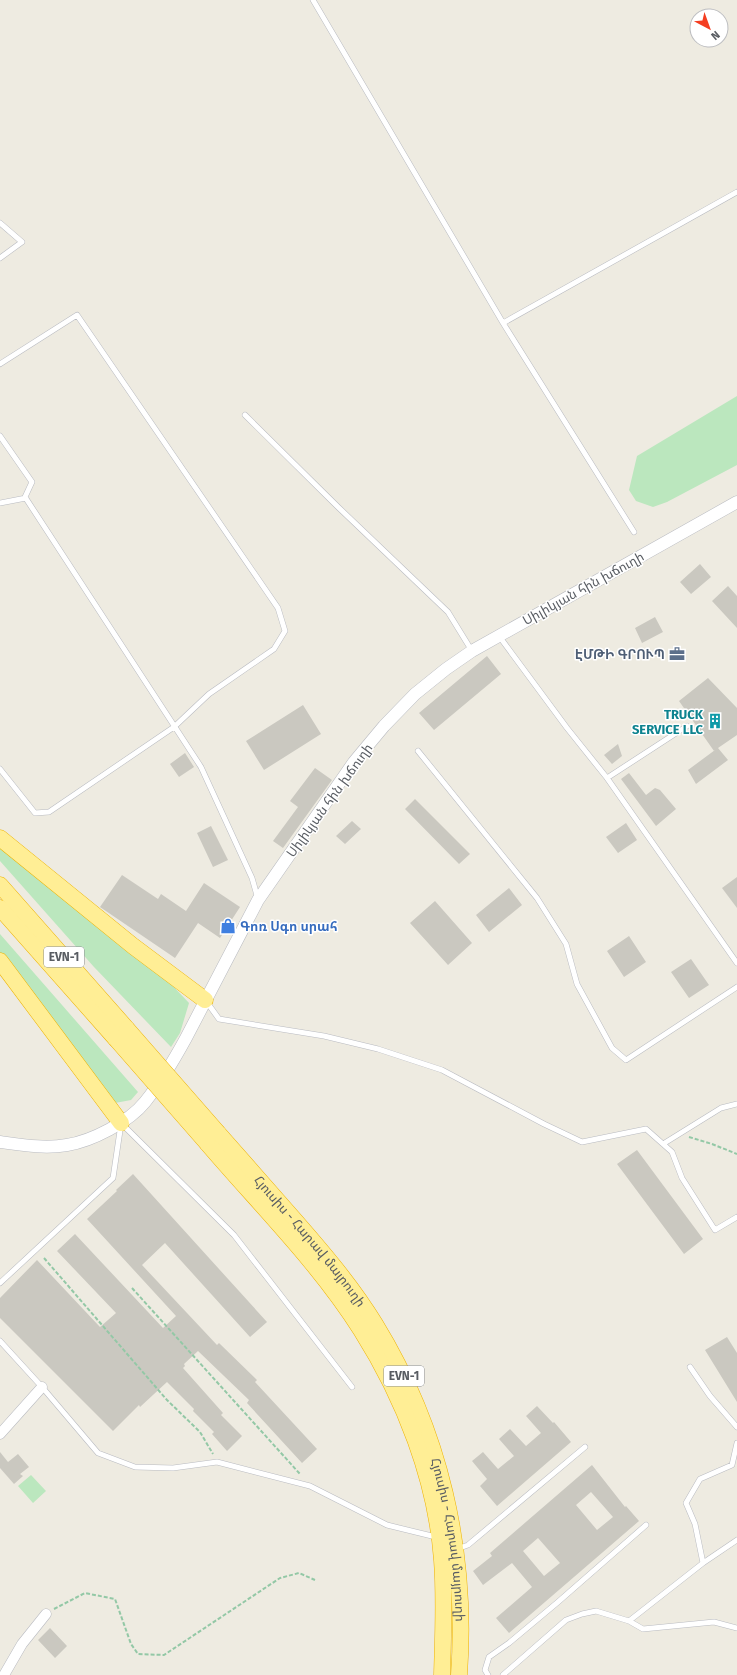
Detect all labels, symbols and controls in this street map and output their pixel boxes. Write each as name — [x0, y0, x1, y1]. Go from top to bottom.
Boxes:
north arrow — [689, 8, 729, 48]
text: N — [708, 28, 722, 42]
street label: Սիլիկյան հին խճուղի — [520, 549, 647, 628]
office icon: ԷՄԹԻ ԳՐՈՒՊ — [668, 645, 686, 663]
place label: ԷՄԹԻ ԳՐՈՒՊ — [575, 647, 665, 662]
place label: TRUCK SERVICE LLC — [632, 707, 704, 737]
building icon: TRUCK SERVICE LLC — [706, 712, 724, 730]
street label: Սիլիկյան հին խճուղի — [283, 741, 376, 860]
shop icon: Գոռ Սգո սրահ — [219, 917, 237, 935]
place label: Գոռ Սգո սրահ — [240, 919, 338, 934]
road number: EVN-1 — [44, 947, 84, 967]
street label: Հյուսիս - Հարավ մայրուղի — [251, 1173, 368, 1310]
road number: EVN-1 — [384, 1366, 424, 1386]
street label: Հյուսիս - Հարավ մայրուղի — [428, 1456, 468, 1622]

